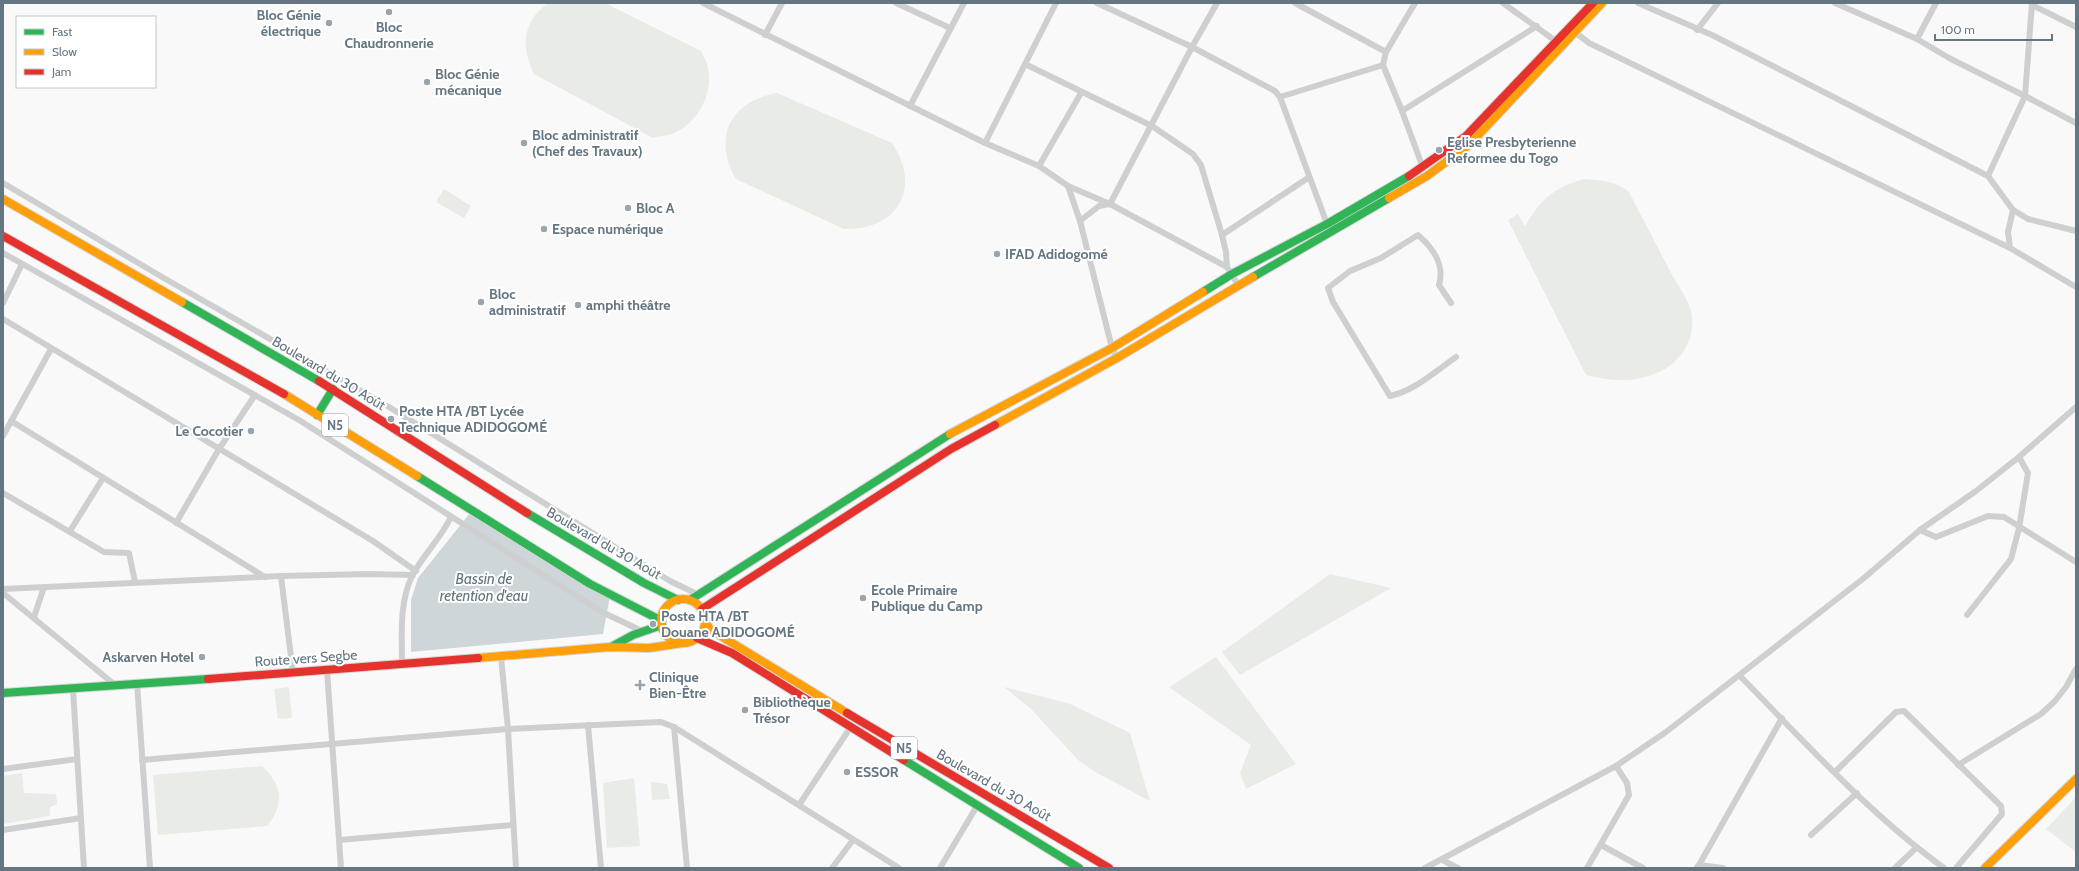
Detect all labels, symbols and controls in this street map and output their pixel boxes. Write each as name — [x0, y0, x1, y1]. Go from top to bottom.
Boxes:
place label: Bloc Génie électrique — [256, 6, 321, 40]
marker: Bloc Chaudronnerie — [384, 7, 394, 17]
legend — [16, 16, 156, 88]
scale bar — [1935, 16, 2052, 42]
marker: Bloc Génie électrique — [324, 18, 334, 28]
place label: Bloc Chaudronnerie — [344, 18, 434, 52]
text: 100 m — [1941, 22, 1975, 37]
text: Fast — [52, 24, 72, 39]
text: Slow — [52, 44, 77, 59]
text: Jam — [51, 64, 71, 79]
place label: Bloc Génie mécanique — [435, 65, 502, 99]
marker: Bloc Génie mécanique — [422, 77, 432, 87]
place label: Bloc administratif (Chef des Travaux) — [532, 126, 643, 160]
place label: Eglise Presbyterienne Reformee du Togo — [1447, 133, 1576, 167]
marker: Bloc administratif (Chef des Travaux) — [519, 138, 529, 148]
marker: Eglise Presbyterienne Reformee du Togo — [1434, 145, 1444, 155]
place label: Bloc A — [636, 199, 675, 217]
marker: Bloc A — [623, 203, 633, 213]
place label: Espace numérique — [552, 220, 663, 238]
marker: Espace numérique — [539, 224, 549, 234]
place label: IFAD Adidogomé — [1005, 245, 1108, 263]
marker: IFAD Adidogomé — [992, 249, 1002, 259]
place label: Bloc administratif — [489, 285, 566, 319]
place label: amphi théâtre — [586, 296, 671, 314]
marker: Bloc administratif — [476, 297, 486, 307]
marker: amphi théâtre — [573, 300, 583, 310]
street label: Boulevard du 30 Août — [269, 332, 389, 414]
place label: Poste HTA /BT Lycée Technique ADIDOGOMÉ — [399, 402, 547, 436]
road number: N5 — [322, 414, 348, 436]
marker: Poste HTA /BT Lycée Technique ADIDOGOMÉ — [386, 414, 396, 424]
place label: Le Cocotier — [175, 422, 243, 440]
marker: Le Cocotier — [246, 426, 256, 436]
street label: Boulevard du 30 Août — [543, 503, 665, 583]
water label: Bassin de retention d'eau — [440, 570, 528, 605]
place label: Ecole Primaire Publique du Camp — [871, 581, 983, 615]
marker: Ecole Primaire Publique du Camp — [858, 593, 868, 603]
place label: Poste HTA /BT Douane ADIDOGOMÉ — [661, 607, 795, 641]
marker: Poste HTA /BT Douane ADIDOGOMÉ — [648, 619, 658, 629]
street label: Route vers Segbe — [254, 645, 358, 671]
place label: Askarven Hotel — [102, 648, 194, 666]
marker: Askarven Hotel — [197, 652, 207, 662]
place label: Clinique Bien-Être — [649, 668, 706, 702]
marker: Clinique Bien-Être — [634, 679, 646, 691]
place label: Bibliothèque Trésor — [753, 693, 831, 727]
marker: Bibliothèque Trésor — [740, 705, 750, 715]
road number: N5 — [891, 737, 917, 759]
street label: Boulevard du 30 Août — [933, 745, 1055, 825]
place label: ESSOR — [855, 763, 899, 781]
marker: ESSOR — [842, 767, 852, 777]

